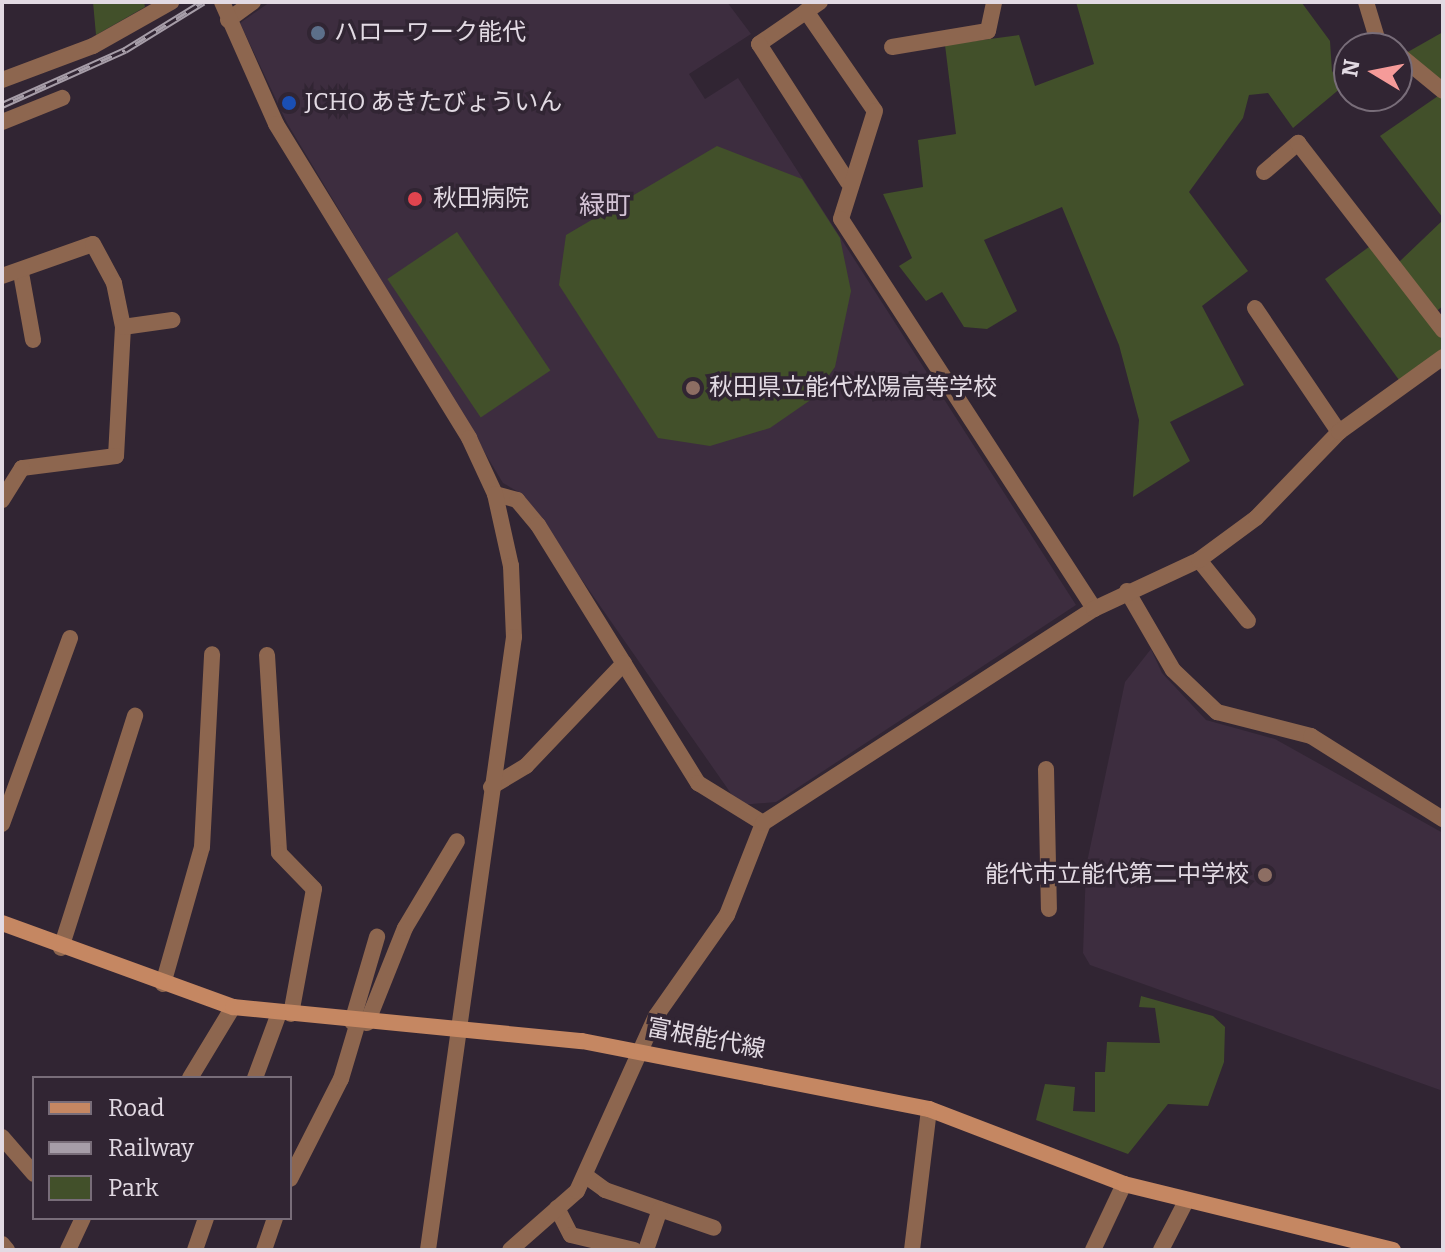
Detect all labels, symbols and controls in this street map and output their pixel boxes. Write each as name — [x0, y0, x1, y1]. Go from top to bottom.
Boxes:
place label: ハローワーク能代 — [334, 19, 526, 47]
marker: ハローワーク能代 — [309, 24, 327, 42]
north arrow — [1333, 32, 1413, 112]
text: N — [1336, 57, 1366, 79]
place label: JCHO あきたびょういん — [305, 89, 562, 117]
marker: JCHO あきたびょういん — [280, 94, 298, 112]
place label: 秋田病院 — [433, 185, 529, 213]
marker: 秋田病院 — [404, 188, 426, 210]
district label: 緑町 — [579, 190, 631, 222]
place label: 秋田県立能代松陽高等学校 — [709, 374, 997, 402]
marker: 秋田県立能代松陽高等学校 — [684, 379, 702, 397]
place label: 能代市立能代第二中学校 — [985, 861, 1249, 889]
marker: 能代市立能代第二中学校 — [1256, 866, 1274, 884]
street label: 富根能代線 — [644, 1013, 768, 1065]
legend — [32, 1076, 292, 1220]
text: Road — [108, 1094, 164, 1122]
text: Railway — [108, 1134, 194, 1162]
text: Park — [108, 1174, 159, 1202]

